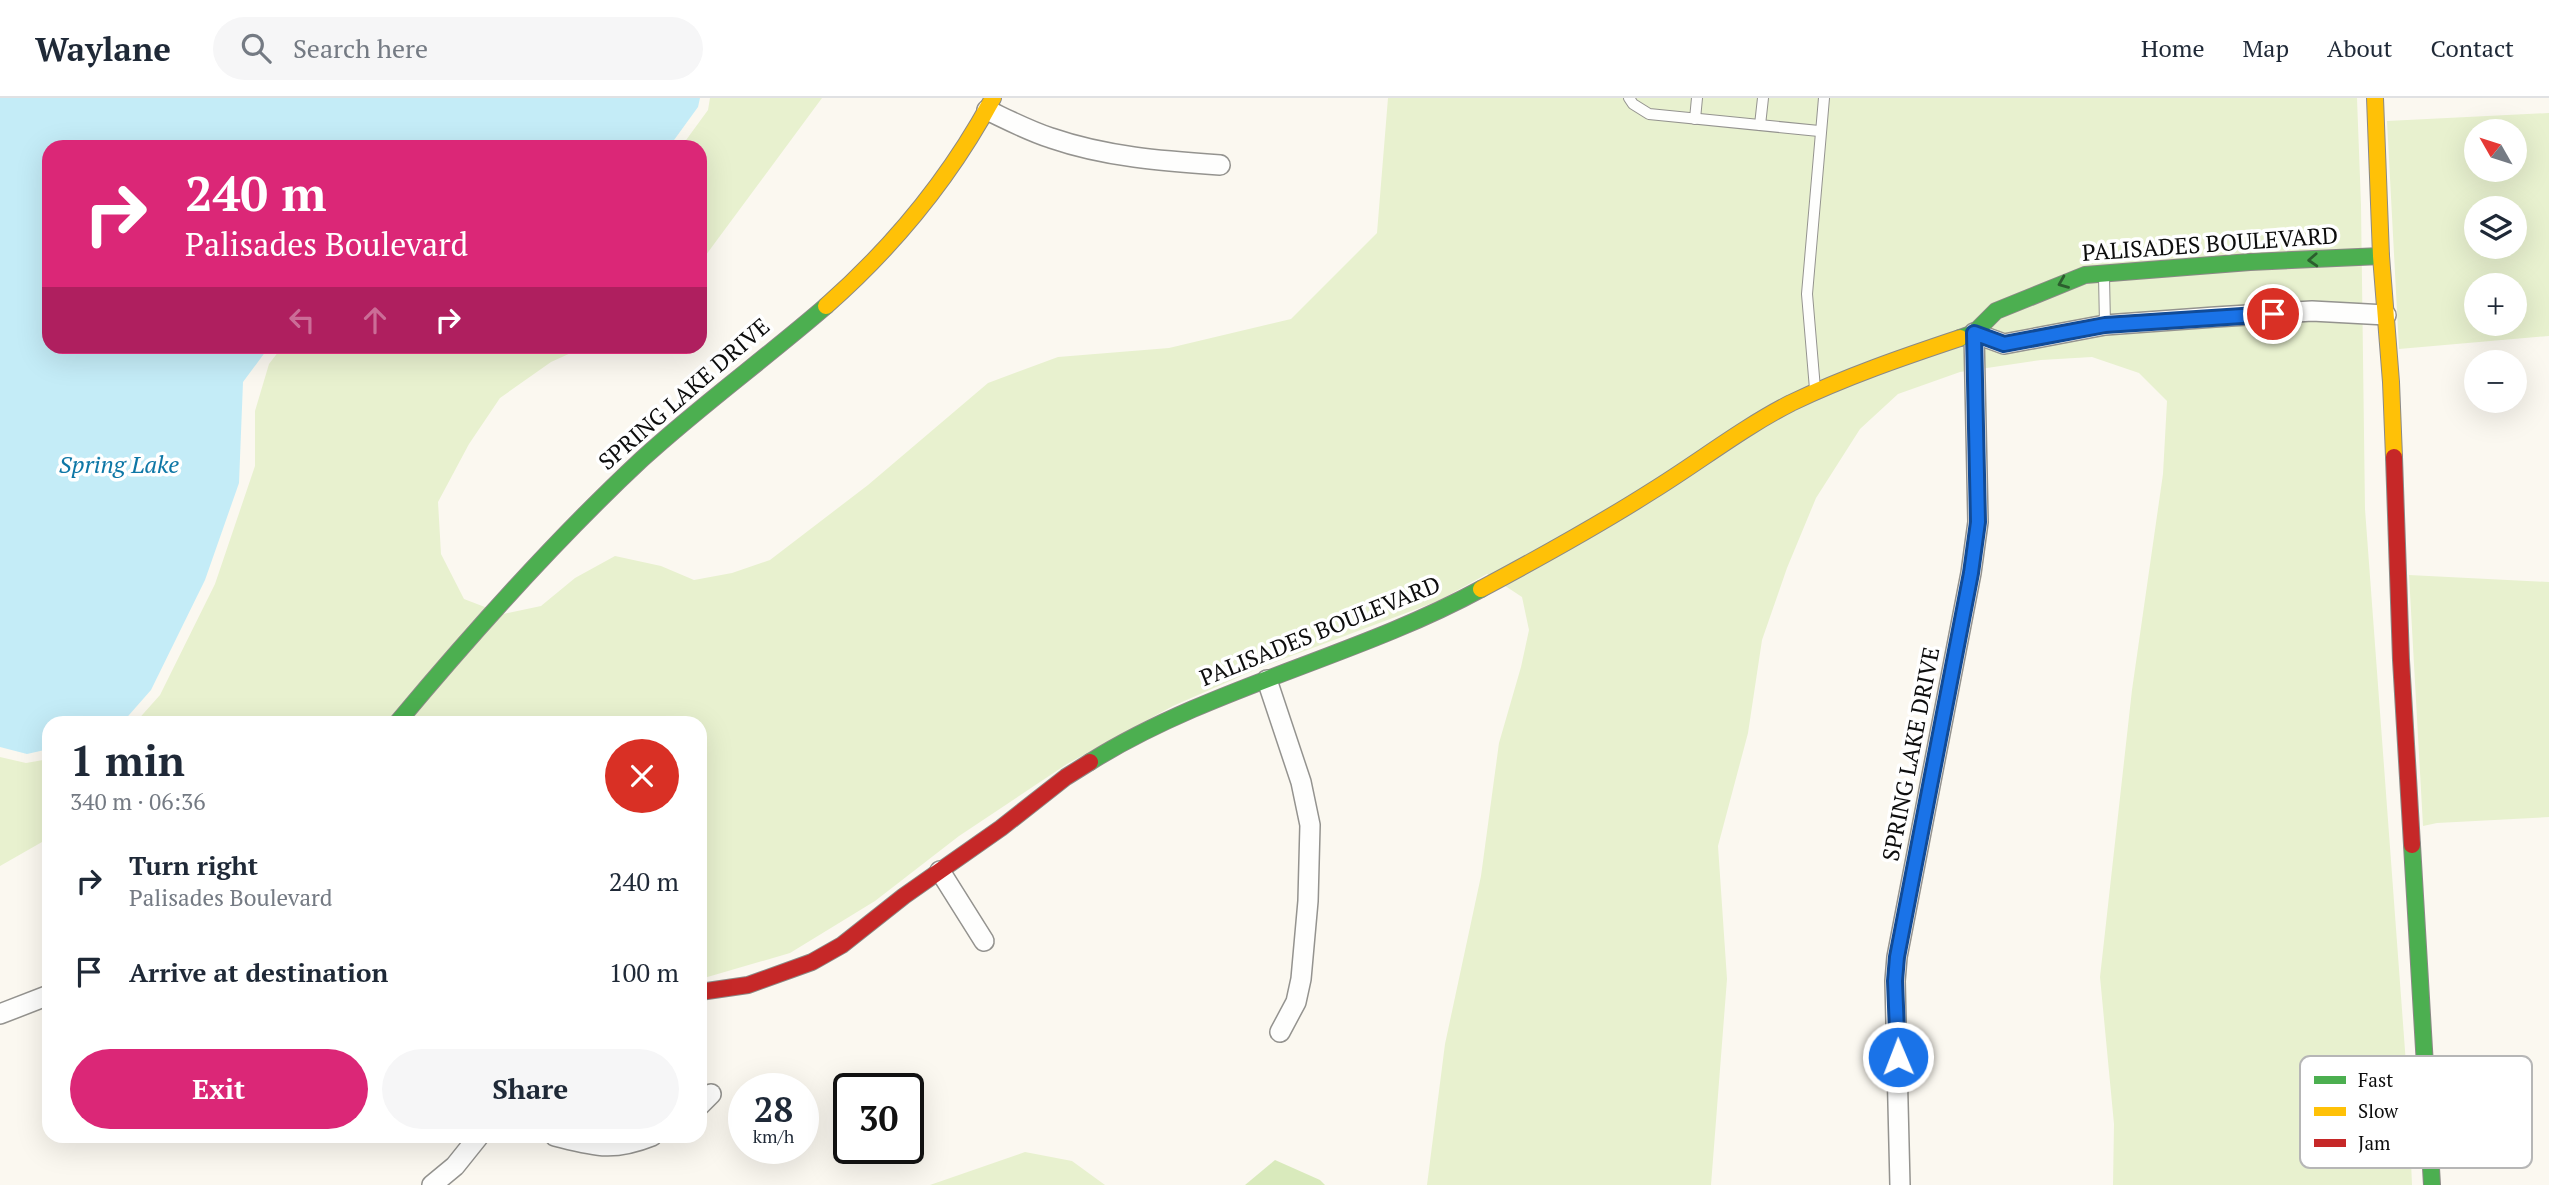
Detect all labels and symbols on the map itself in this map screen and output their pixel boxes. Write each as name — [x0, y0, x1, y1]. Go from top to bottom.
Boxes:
north arrow — [2464, 119, 2527, 182]
street label: PALISADES BOULEVARD — [2081, 219, 2339, 268]
one-way arrow — [2307, 253, 2318, 268]
one-way arrow — [2058, 275, 2070, 289]
pin — [2243, 284, 2303, 344]
street label: SPRING LAKE DRIVE — [591, 311, 776, 477]
water label: Spring Lake — [59, 448, 179, 480]
street label: PALISADES BOULEVARD — [1195, 568, 1445, 693]
street label: SPRING LAKE DRIVE — [1875, 644, 1946, 864]
position arrow — [1861, 1020, 1935, 1094]
legend — [2300, 1056, 2532, 1168]
text: Fast — [2358, 1067, 2393, 1092]
speed limit sign: 30 — [833, 1073, 924, 1164]
text: Slow — [2358, 1098, 2399, 1123]
text: Jam — [2358, 1130, 2391, 1155]

